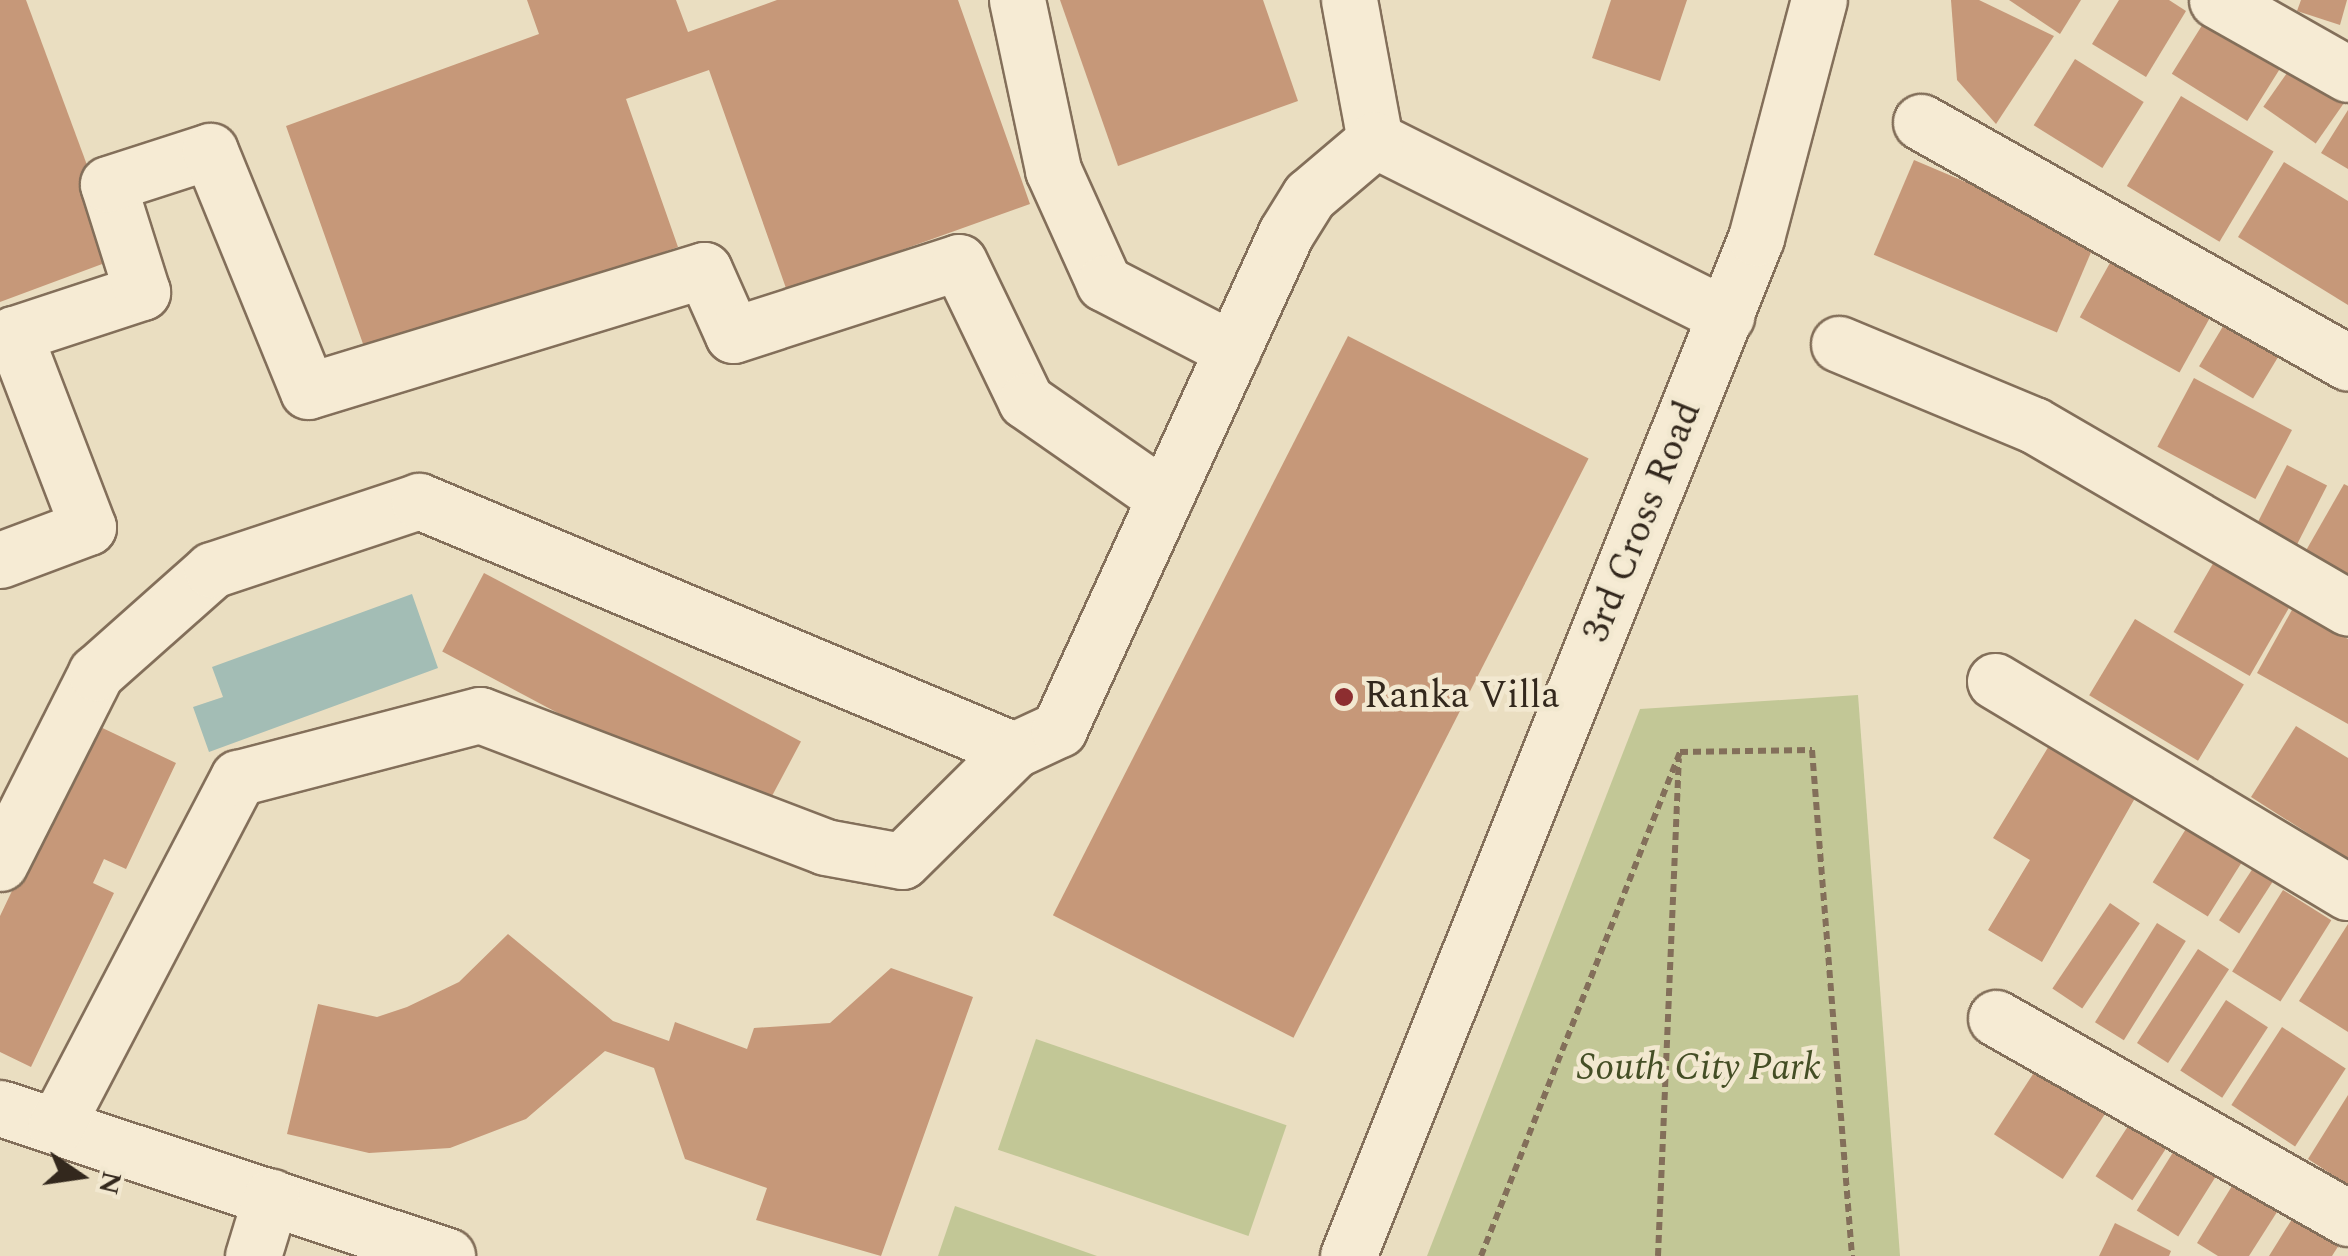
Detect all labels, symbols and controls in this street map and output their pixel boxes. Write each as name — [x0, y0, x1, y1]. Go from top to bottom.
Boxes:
street label: 3rd Cross Road — [1574, 395, 1712, 649]
place label: Ranka Villa — [1364, 674, 1560, 720]
marker: Ranka Villa — [1333, 686, 1355, 708]
park label: South City Park — [1577, 1046, 1821, 1092]
north arrow — [30, 1126, 130, 1226]
text: N — [86, 1167, 133, 1199]

